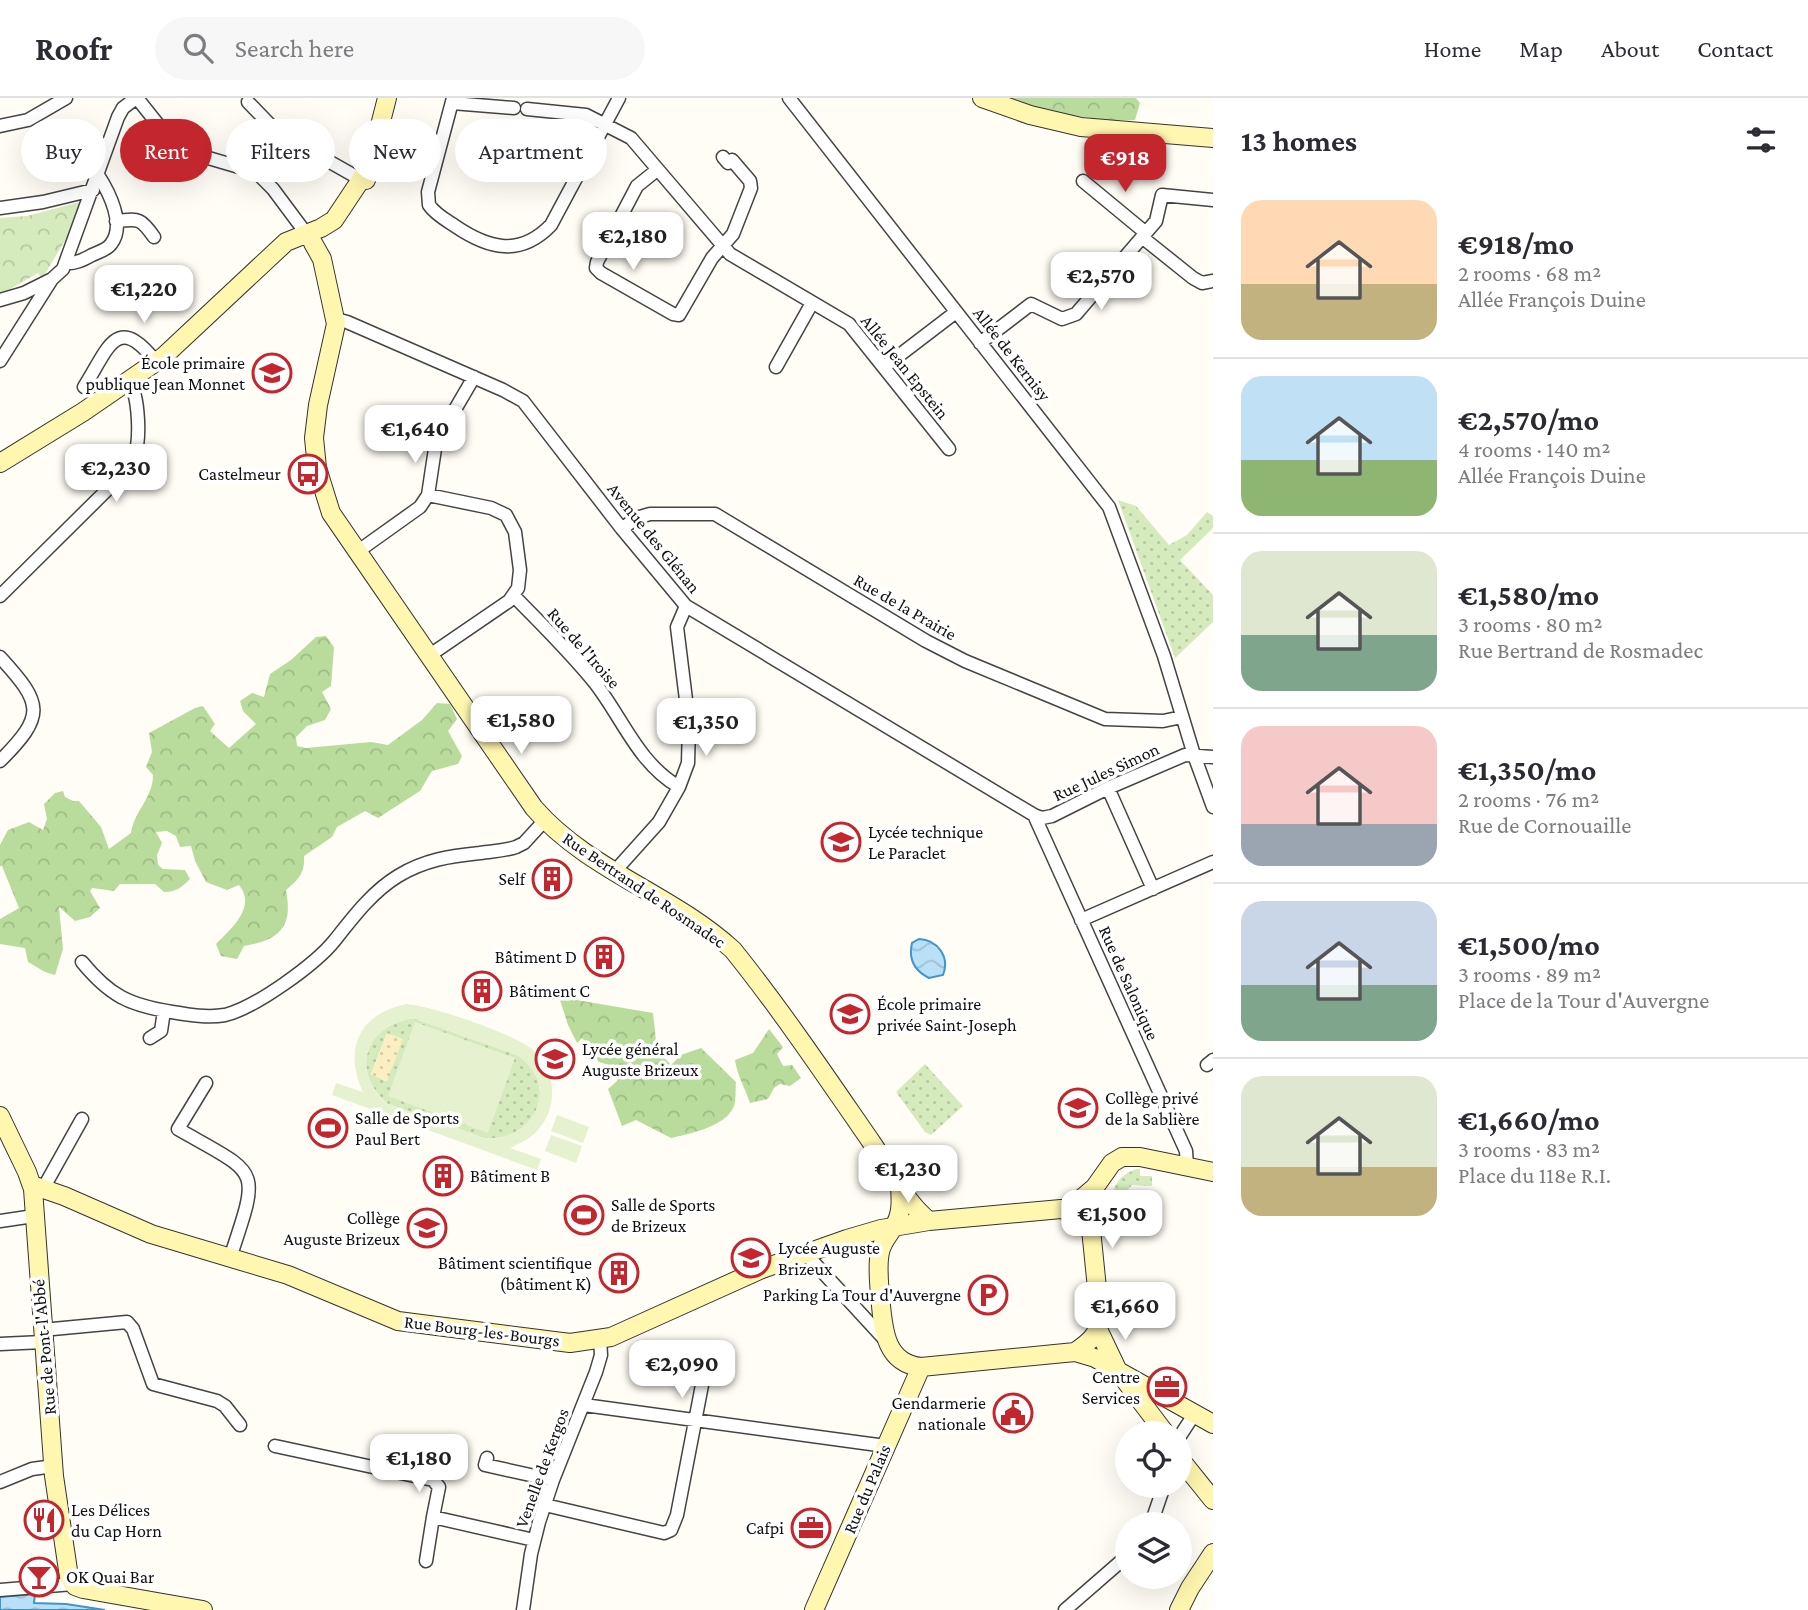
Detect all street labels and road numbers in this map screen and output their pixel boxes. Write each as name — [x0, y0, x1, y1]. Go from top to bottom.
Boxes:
street label: Allée de Kernisy — [969, 303, 1055, 406]
street label: Allée Jean Epstein — [857, 311, 953, 423]
street label: Avenue des Glénan — [603, 479, 705, 597]
street label: Rue de la Prairie — [850, 570, 960, 644]
street label: Rue de l'Iroise — [544, 604, 624, 692]
street label: Rue Jules Simon — [1050, 739, 1163, 805]
street label: Rue Bertrand de Rosmadec — [559, 828, 730, 952]
street label: Rue de Salonique — [1095, 923, 1163, 1043]
street label: Rue de Pont-l'Abbé — [28, 1278, 60, 1416]
street label: Rue Bourg-les-Bourgs — [403, 1312, 561, 1350]
street label: Venelle de Kergos — [511, 1406, 573, 1530]
street label: Rue du Palais — [839, 1441, 895, 1537]

